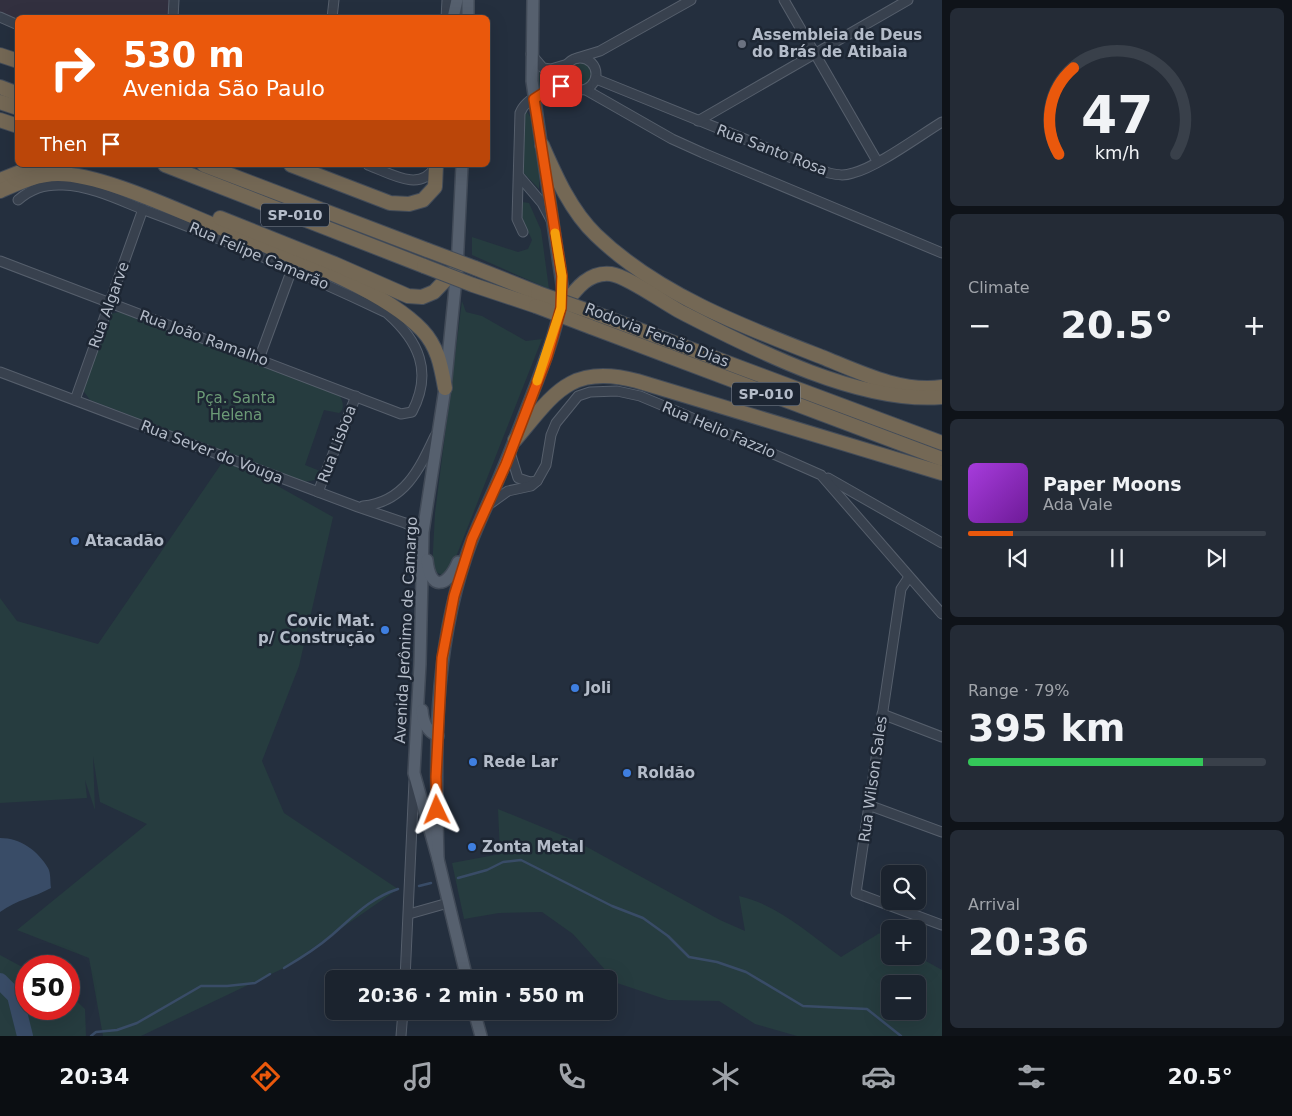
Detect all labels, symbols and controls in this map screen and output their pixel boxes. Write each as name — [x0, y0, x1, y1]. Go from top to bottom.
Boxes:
place label: Assembleia de Deus do Brás de Atibaia — [752, 26, 922, 61]
icon: right — [40, 35, 105, 100]
text: 530 m — [123, 35, 245, 75]
marker: Assembleia de Deus do Brás de Atibaia — [736, 38, 748, 50]
pin — [540, 65, 582, 107]
icon: arrive — [547, 72, 575, 100]
text: Avenida São Paulo — [123, 76, 325, 101]
text: 47 — [1081, 85, 1153, 145]
street label: Rua Santo Rosa — [714, 121, 830, 179]
icon: arrive — [97, 130, 125, 158]
text: Then — [40, 133, 87, 155]
text: km/h — [1094, 142, 1140, 163]
road number: SP-010 — [261, 204, 329, 226]
street label: Rua Felipe Camarão — [186, 218, 332, 294]
street label: Rua Algarve — [85, 259, 133, 351]
text: Climate — [968, 278, 1030, 297]
street label: Rodovia Fernão Dias — [582, 299, 732, 371]
text: 20.5° — [1061, 303, 1173, 347]
street label: Rua João Ramalho — [137, 306, 271, 370]
text: − — [968, 309, 991, 342]
text: + — [1243, 309, 1266, 342]
road number: SP-010 — [732, 382, 800, 406]
park label: Pça. Santa Helena — [196, 389, 276, 424]
street label: Rua Helio Fazzio — [660, 398, 778, 462]
street label: Rua Lisboa — [314, 403, 360, 485]
street label: Rua Sever do Vouga — [138, 417, 286, 487]
text: Paper Moons — [1043, 473, 1182, 495]
text: Ada Vale — [1043, 495, 1113, 514]
street label: Avenida Jerônimo de Camargo — [391, 516, 421, 744]
place label: Atacadão — [85, 532, 164, 550]
marker: Atacadão — [69, 535, 81, 547]
icon: previous — [1004, 544, 1032, 572]
icon: pause — [1103, 544, 1131, 572]
icon: next — [1202, 544, 1230, 572]
place label: Covic Mat. p/ Construção — [258, 612, 375, 647]
marker: Covic Mat. p/ Construção — [379, 624, 391, 636]
place label: Joli — [584, 679, 611, 697]
text: Range · 79% — [968, 681, 1070, 700]
marker: Joli — [569, 682, 581, 694]
text: 395 km — [968, 706, 1125, 750]
street label: Rua Wilson Sales — [855, 715, 891, 843]
place label: Rede Lar — [483, 753, 559, 771]
marker: Rede Lar — [467, 756, 479, 768]
place label: Roldão — [637, 764, 695, 782]
marker: Roldão — [621, 767, 633, 779]
position arrow — [410, 783, 462, 835]
place label: Zonta Metal — [482, 838, 584, 856]
marker: Zonta Metal — [466, 841, 478, 853]
map controls — [881, 865, 926, 1020]
button: search — [881, 865, 926, 910]
text: Arrival — [968, 895, 1020, 914]
button: + — [881, 920, 926, 965]
text: 20:36 — [968, 920, 1089, 964]
speed limit sign: 50 — [15, 955, 80, 1020]
button: − — [881, 975, 926, 1020]
text: 20:36 · 2 min · 550 m — [357, 984, 585, 1006]
icon: directions — [248, 1059, 283, 1094]
icon: music — [401, 1059, 436, 1094]
icon: phone — [554, 1059, 589, 1094]
icon: climate — [708, 1059, 743, 1094]
icon: car — [861, 1059, 896, 1094]
icon: filters — [1014, 1059, 1049, 1094]
text: 20:34 — [59, 1064, 129, 1089]
text: 20.5° — [1167, 1064, 1233, 1089]

